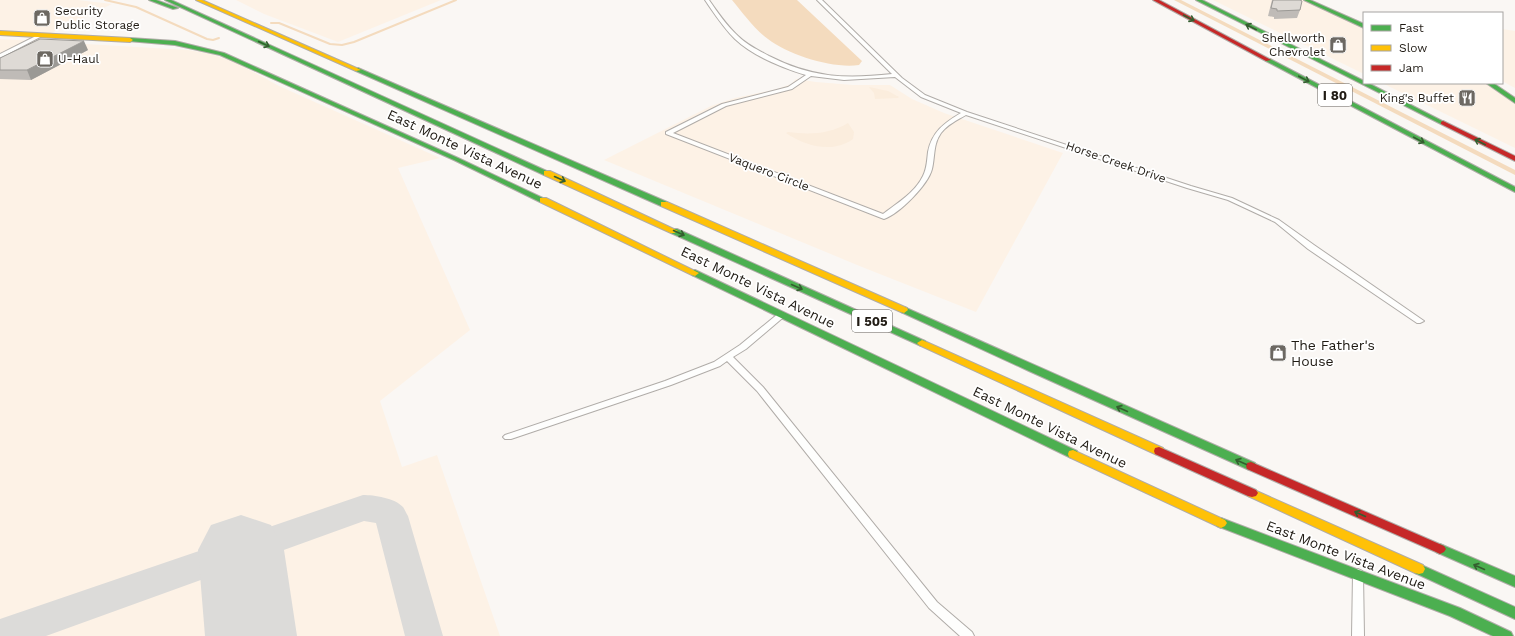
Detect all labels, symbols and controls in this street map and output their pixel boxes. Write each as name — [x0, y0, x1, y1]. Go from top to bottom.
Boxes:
place label: Security Public Storage — [55, 4, 140, 32]
shop icon: Security Public Storage — [32, 8, 52, 28]
legend — [1363, 12, 1503, 84]
one-way arrow — [1183, 15, 1195, 23]
text: Fast — [1399, 21, 1424, 35]
one-way arrow — [1245, 23, 1257, 30]
place label: Shellworth Chevrolet — [1262, 31, 1325, 59]
shop icon: Shellworth Chevrolet — [1328, 35, 1348, 55]
one-way arrow — [257, 41, 269, 48]
text: Slow — [1399, 41, 1427, 55]
shop icon: U-Haul — [35, 49, 55, 69]
place label: U-Haul — [58, 52, 100, 66]
text: Jam — [1399, 61, 1424, 75]
one-way arrow — [1298, 76, 1310, 83]
road number: I 80 — [1318, 84, 1352, 106]
restaurant icon: King's Buffet — [1457, 88, 1477, 108]
place label: King's Buffet — [1380, 91, 1454, 105]
street label: East Monte Vista Avenue — [385, 106, 545, 192]
one-way arrow — [1413, 136, 1425, 144]
one-way arrow — [1474, 137, 1486, 145]
street label: Horse Creek Drive — [1064, 138, 1168, 186]
street label: Vaquero Circle — [727, 150, 811, 194]
one-way arrow — [554, 176, 566, 183]
one-way arrow — [672, 230, 684, 237]
street label: East Monte Vista Avenue — [678, 243, 838, 331]
one-way arrow — [791, 284, 803, 291]
road number: I 505 — [852, 310, 892, 332]
place label: The Father's House — [1291, 337, 1375, 369]
shop icon: The Father's House — [1268, 343, 1288, 363]
street label: East Monte Vista Avenue — [970, 383, 1130, 471]
one-way arrow — [1117, 405, 1129, 412]
one-way arrow — [1236, 458, 1248, 465]
one-way arrow — [1355, 510, 1367, 517]
street label: East Monte Vista Avenue — [1264, 517, 1428, 593]
one-way arrow — [1474, 562, 1486, 570]

